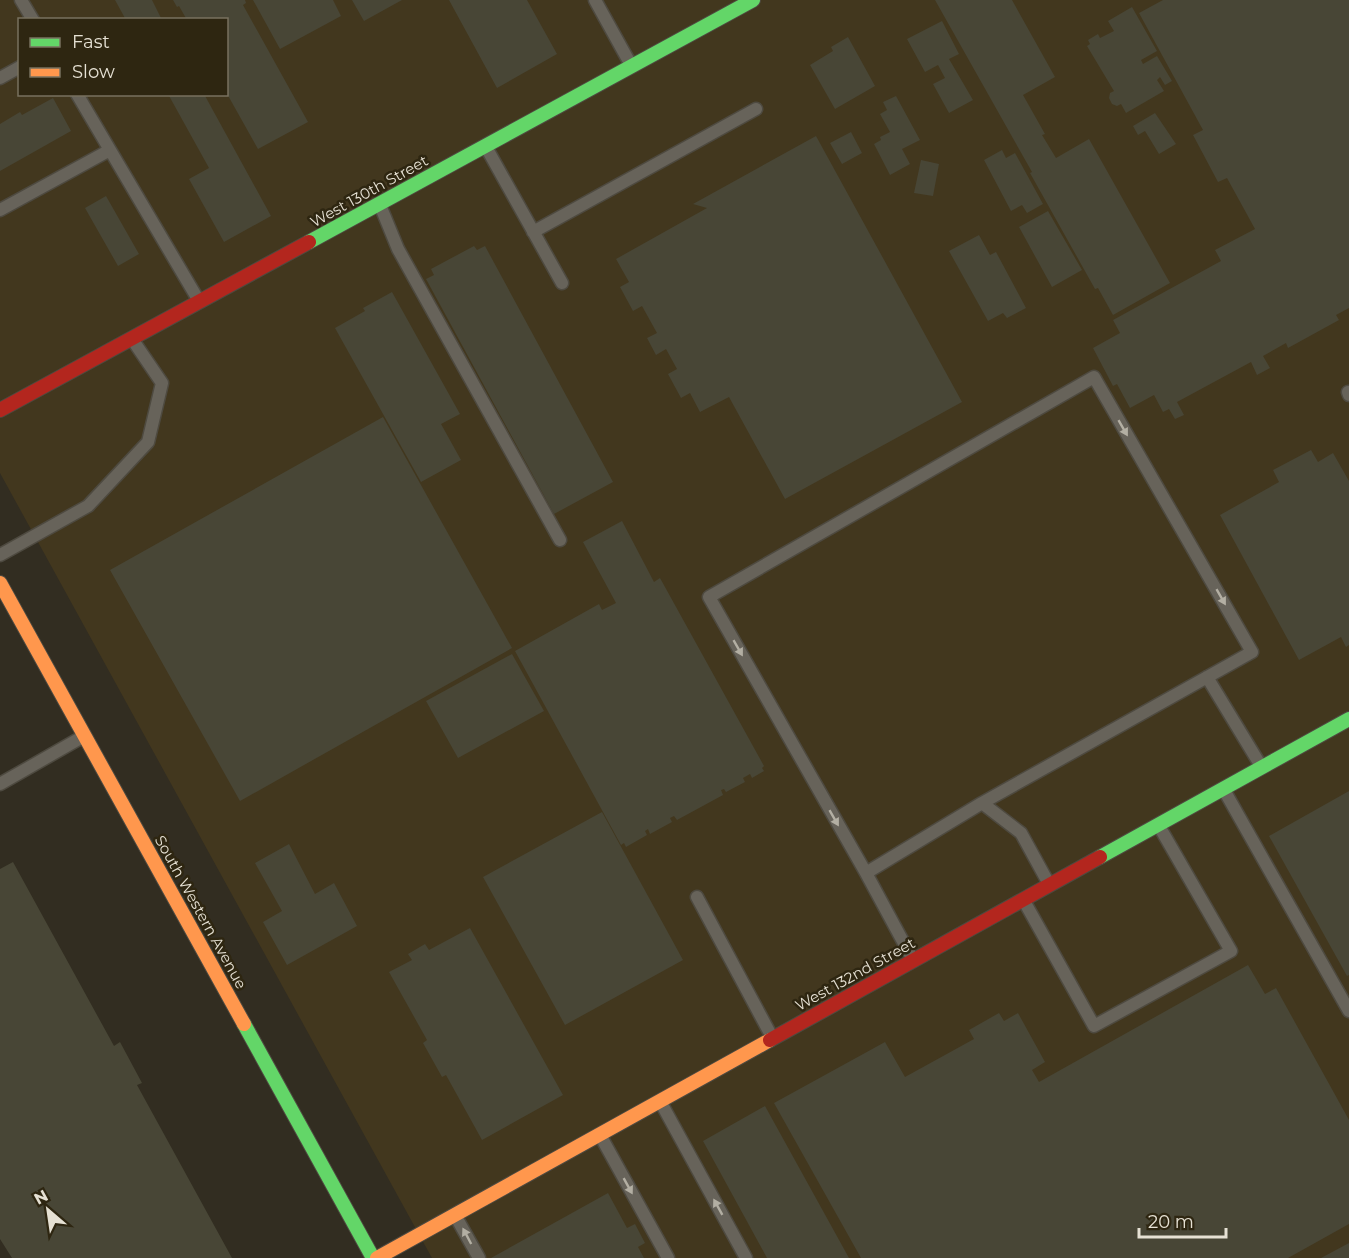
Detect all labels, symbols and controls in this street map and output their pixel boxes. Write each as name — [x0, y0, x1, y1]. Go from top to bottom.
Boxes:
legend — [18, 18, 228, 96]
text: Fast — [72, 31, 110, 53]
text: Slow — [72, 61, 115, 83]
street label: West 130th Street — [307, 151, 431, 231]
one-way arrow — [1118, 420, 1129, 436]
one-way arrow — [1215, 589, 1226, 605]
one-way arrow — [733, 640, 743, 657]
one-way arrow — [829, 810, 839, 827]
street label: South Western Avenue — [151, 832, 251, 992]
street label: West 132nd Street — [792, 933, 918, 1015]
one-way arrow — [623, 1177, 633, 1194]
north arrow — [18, 1180, 78, 1240]
text: N — [31, 1186, 51, 1209]
one-way arrow — [713, 1198, 723, 1215]
scale bar — [1139, 1201, 1226, 1239]
text: 20 m — [1148, 1211, 1194, 1233]
one-way arrow — [462, 1227, 472, 1244]

